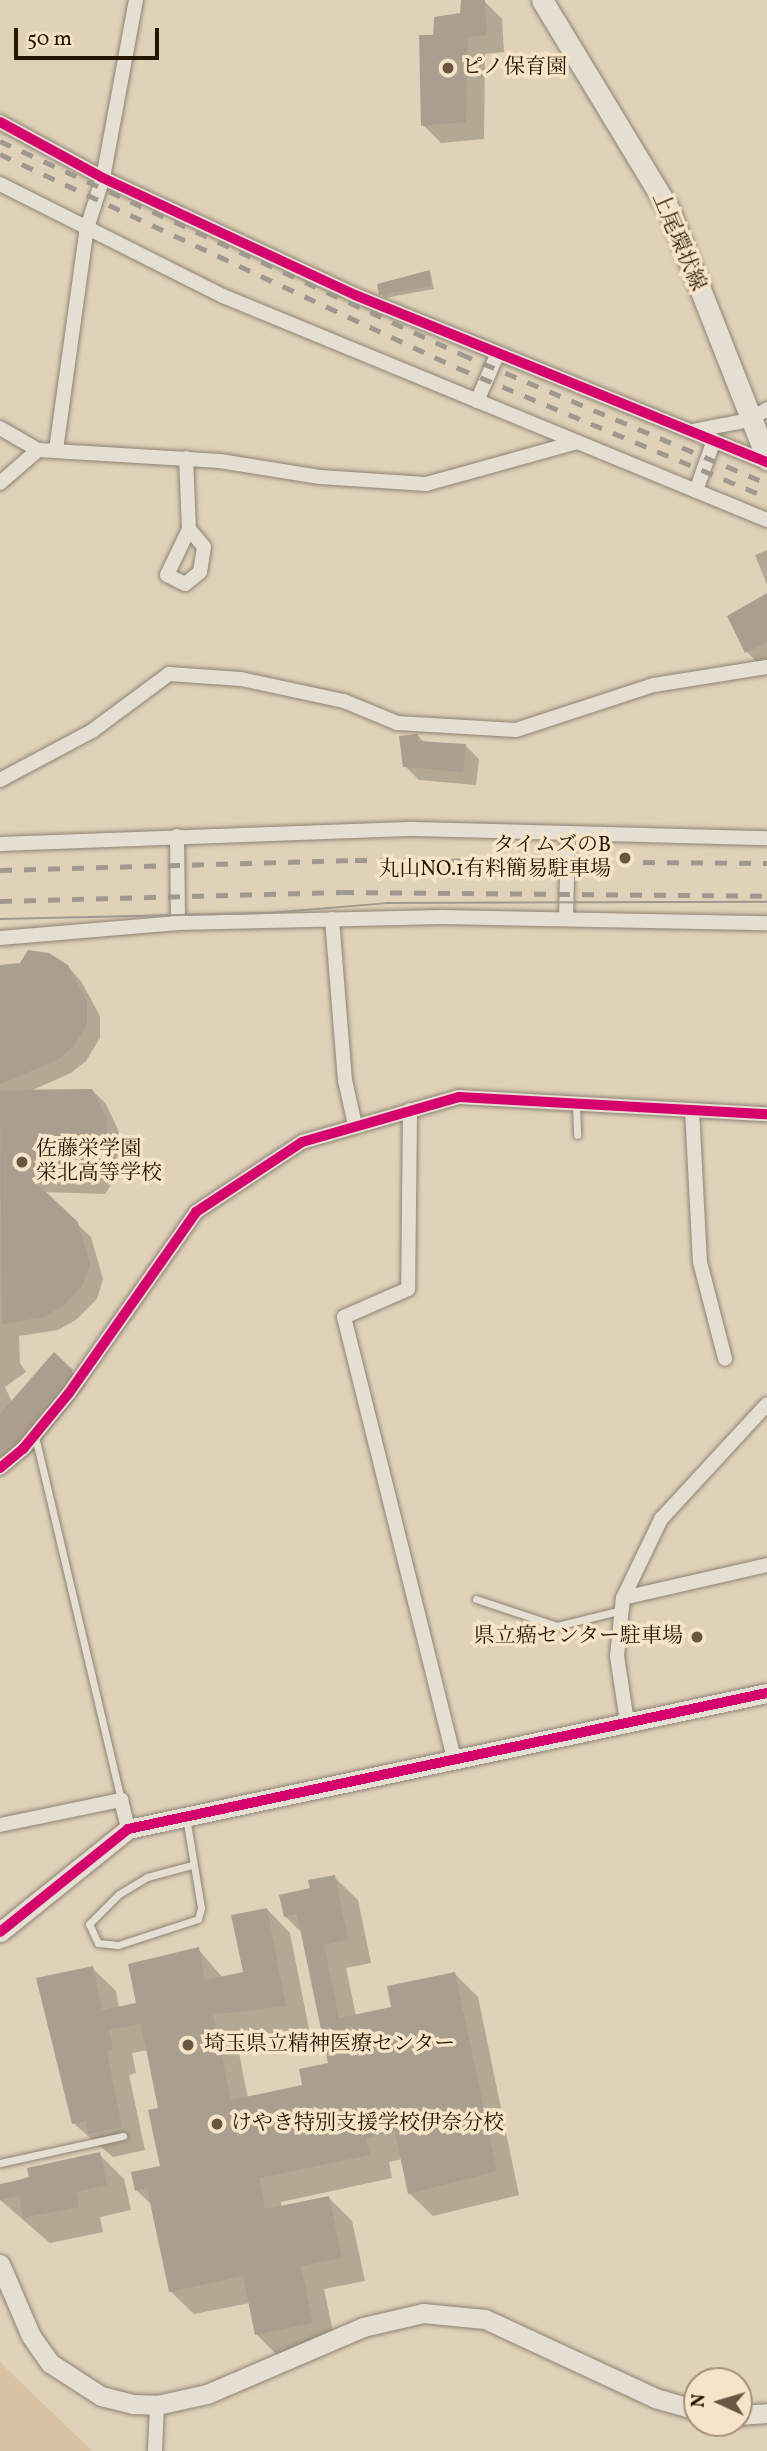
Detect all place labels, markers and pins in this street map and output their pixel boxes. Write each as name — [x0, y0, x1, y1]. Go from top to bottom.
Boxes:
place label: ピノ保育園 — [462, 55, 567, 81]
marker: ピノ保育園 — [440, 60, 456, 76]
place label: タイムズのB 丸山NO.1有料簡易駐車場 — [378, 833, 611, 883]
marker: タイムズのB 丸山NO.1有料簡易駐車場 — [617, 850, 633, 866]
place label: 佐藤栄学園 栄北高等学校 — [36, 1137, 162, 1187]
marker: 佐藤栄学園 栄北高等学校 — [14, 1154, 30, 1170]
place label: 県立癌センター駐車場 — [473, 1624, 683, 1650]
marker: 県立癌センター駐車場 — [689, 1629, 705, 1645]
place label: 埼玉県立精神医療センター — [204, 2032, 456, 2058]
marker: 埼玉県立精神医療センター — [178, 2035, 198, 2055]
place label: けやき特別支援学校伊奈分校 — [231, 2111, 504, 2137]
marker: けやき特別支援学校伊奈分校 — [209, 2116, 225, 2132]

